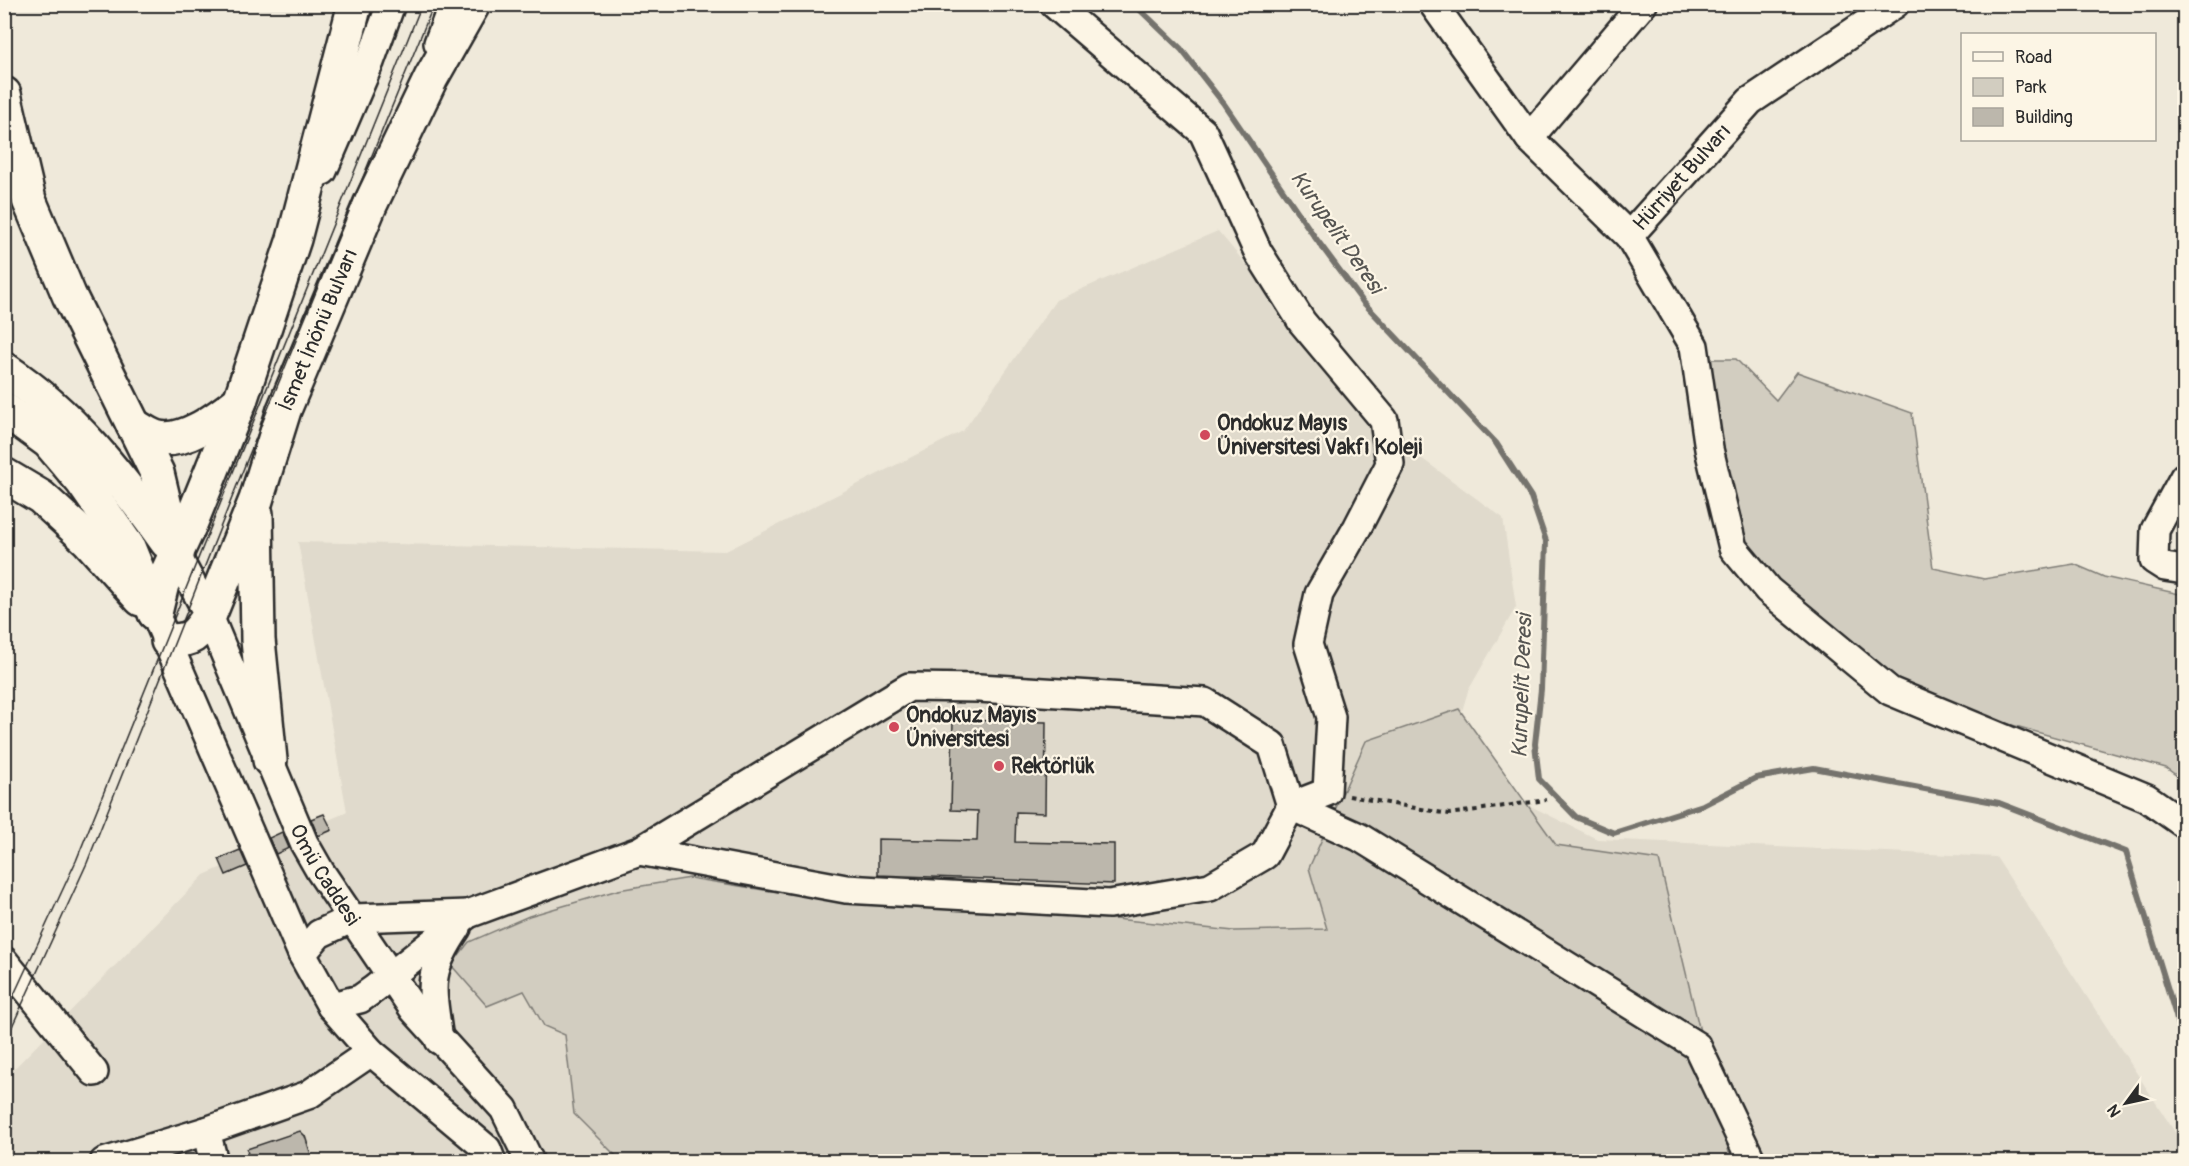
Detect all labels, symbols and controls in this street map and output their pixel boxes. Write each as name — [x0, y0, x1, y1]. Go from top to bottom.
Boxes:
legend — [1961, 33, 2156, 141]
text: Road — [2015, 46, 2052, 69]
text: Park — [2015, 76, 2047, 99]
text: Building — [2015, 106, 2073, 129]
street label: Hürriyet Bulvarı — [1627, 118, 1737, 236]
water label: Kurupelit Deresi — [1284, 165, 1392, 301]
street label: İsmet İnönü Bulvarı — [272, 244, 364, 415]
place label: Ondokuz Mayıs Üniversitesi Vakfı Koleji — [1217, 410, 1422, 461]
marker: Ondokuz Mayıs Üniversitesi Vakfı Koleji — [1198, 428, 1212, 442]
water label: Kurupelit Deresi — [1505, 611, 1539, 758]
place label: Ondokuz Mayıs Üniversitesi — [906, 702, 1037, 753]
marker: Ondokuz Mayıs Üniversitesi — [887, 720, 901, 734]
place label: Rektörlük — [1011, 753, 1095, 780]
marker: Rektörlük — [992, 759, 1006, 773]
street label: Omü Caddesi — [284, 820, 367, 931]
north arrow — [2096, 1073, 2156, 1133]
text: N — [2103, 1100, 2126, 1121]

